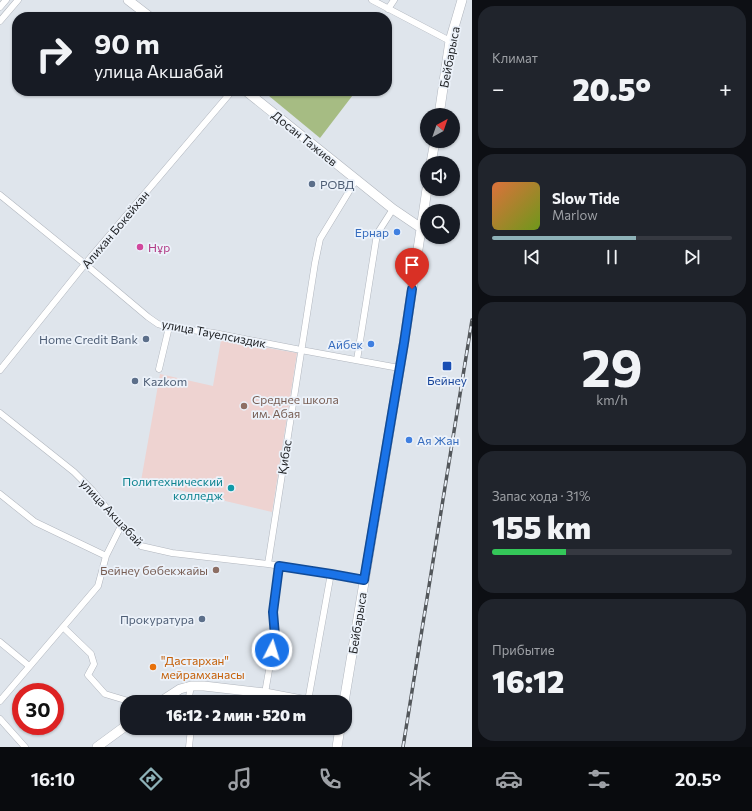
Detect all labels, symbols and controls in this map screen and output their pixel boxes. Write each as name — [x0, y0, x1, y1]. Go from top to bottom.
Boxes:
street label: Бейбарыса — [436, 25, 462, 89]
text: 90 m — [94, 26, 160, 60]
icon: right — [28, 28, 80, 80]
text: Климат — [492, 50, 538, 66]
text: улица Акшабай — [94, 60, 224, 82]
text: 20.5° — [572, 70, 651, 107]
text: − — [492, 75, 505, 102]
text: + — [719, 75, 732, 102]
street label: Досан Тажиев — [270, 107, 340, 169]
north arrow — [420, 108, 460, 148]
map controls — [420, 108, 460, 244]
button: sound — [420, 156, 460, 196]
place label: РОВД — [320, 177, 355, 191]
marker: РОВД — [307, 179, 317, 189]
street label: Алихан Бокейхан — [78, 187, 152, 271]
text: Slow Tide — [552, 189, 620, 207]
button: search — [420, 204, 460, 244]
text: Marlow — [552, 207, 598, 223]
place label: Ернар — [355, 225, 389, 239]
marker: Ернар — [392, 227, 402, 237]
place label: Нұр — [148, 240, 170, 254]
marker: Нұр — [135, 242, 145, 252]
icon: previous — [521, 246, 543, 268]
icon: pause — [601, 246, 623, 268]
icon: next — [681, 246, 703, 268]
pin — [395, 248, 429, 289]
icon: arrive — [401, 254, 423, 276]
street label: улица Тауелсиздик — [161, 316, 268, 350]
place label: Home Credit Bank — [39, 332, 138, 346]
marker: Home Credit Bank — [141, 334, 151, 344]
text: 29 — [581, 334, 643, 398]
place label: Айбек — [328, 337, 364, 351]
marker: Айбек — [366, 339, 376, 349]
marker: Бейнеу — [441, 360, 453, 372]
place label: Бейнеу — [427, 373, 467, 387]
place label: Kazkom — [143, 374, 187, 388]
marker: Kazkom — [130, 376, 140, 386]
place label: Среднее школа им. Абая — [252, 392, 339, 420]
text: km/h — [596, 392, 628, 408]
marker: Среднее школа им. Абая — [239, 401, 249, 411]
place label: Ая Жан — [417, 433, 459, 447]
marker: Ая Жан — [404, 435, 414, 445]
street label: Қибас — [274, 439, 294, 475]
place label: Политехнический колледж — [122, 474, 223, 502]
street label: улица Акшабай — [77, 476, 147, 548]
marker: Политехнический колледж — [226, 483, 236, 493]
text: Запас хода · 31% — [492, 488, 590, 504]
text: 155 km — [492, 508, 591, 545]
place label: Бейнеу бөбекжайы — [100, 563, 208, 577]
marker: Бейнеу бөбекжайы — [211, 565, 221, 575]
street label: Бейбарыса — [345, 591, 369, 655]
place label: Прокуратура — [120, 612, 194, 626]
marker: Прокуратура — [197, 614, 207, 624]
position arrow — [251, 629, 293, 671]
text: Прибытие — [492, 642, 555, 658]
place label: "Дастархан" мейрамханасы — [161, 653, 245, 681]
marker: "Дастархан" мейрамханасы — [148, 662, 158, 672]
text: 16:12 — [492, 662, 564, 699]
speed limit sign: 30 — [12, 683, 64, 735]
text: 16:12 · 2 мин · 520 m — [166, 706, 306, 724]
icon: directions — [137, 765, 165, 793]
icon: music — [226, 765, 254, 793]
icon: phone — [316, 765, 344, 793]
icon: climate — [406, 765, 434, 793]
icon: car — [495, 765, 523, 793]
icon: filters — [585, 765, 613, 793]
text: 16:10 — [31, 768, 75, 790]
text: 20.5° — [675, 768, 721, 790]

